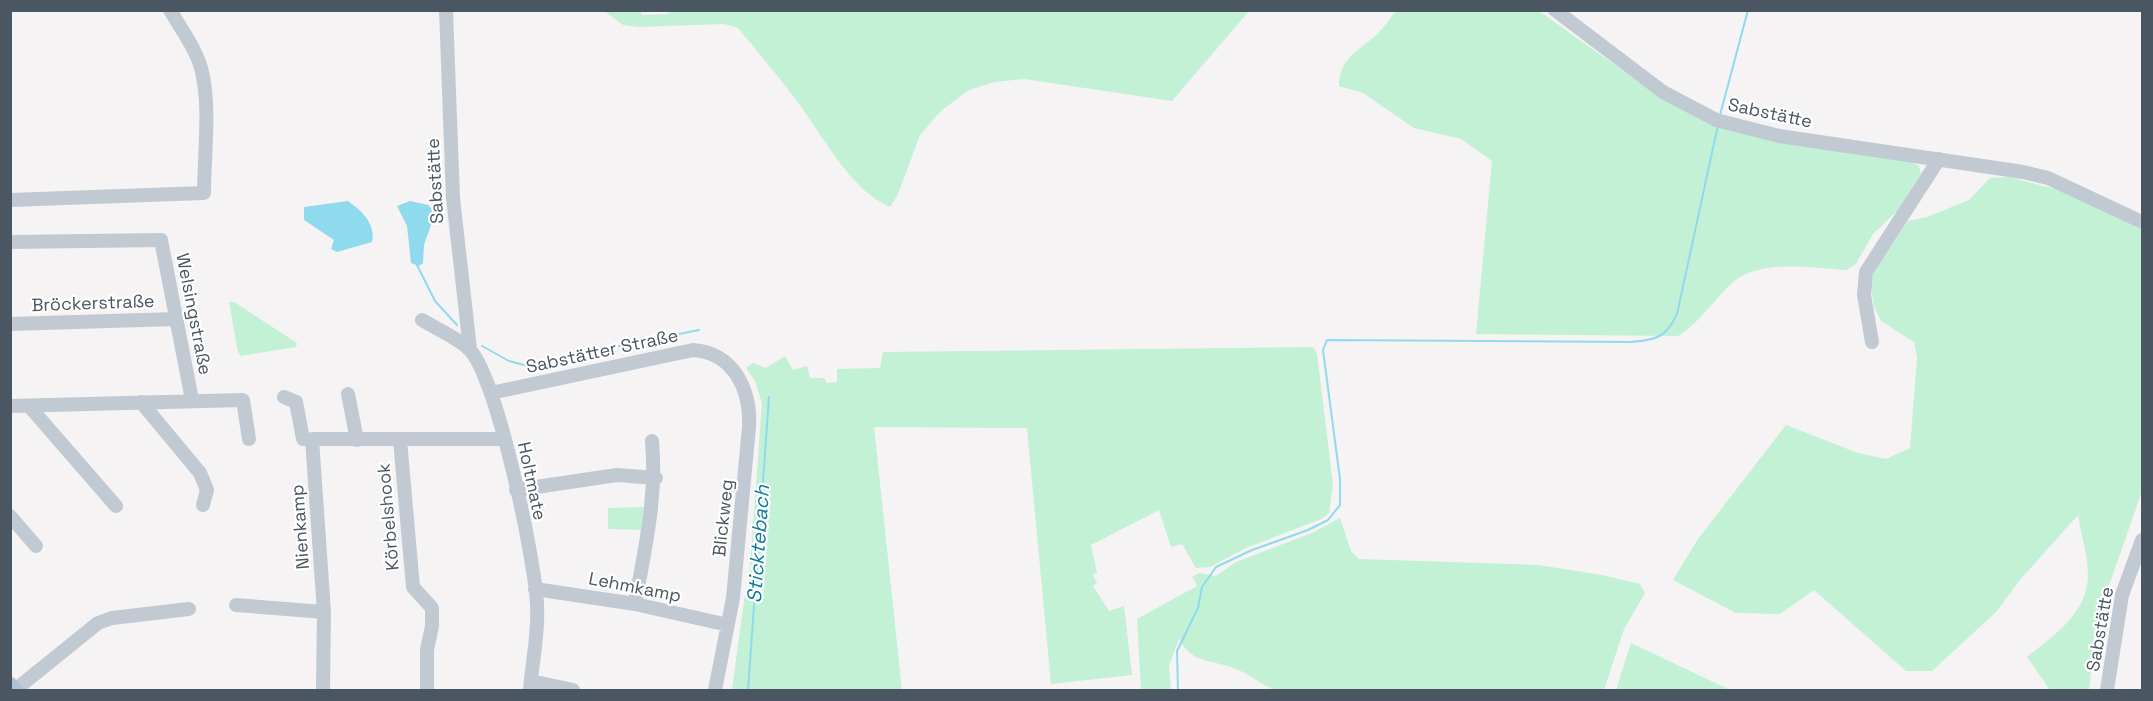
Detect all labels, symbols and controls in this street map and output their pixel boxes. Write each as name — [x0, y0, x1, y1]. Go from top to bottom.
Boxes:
street label: Sabstätte — [1726, 92, 1814, 133]
street label: Sabstätte — [421, 138, 448, 224]
street label: Welsingstraße — [171, 251, 218, 377]
street label: Bröckerstraße — [31, 289, 155, 316]
street label: Sabstätter Straße — [524, 323, 680, 378]
street label: Holtmate — [513, 440, 552, 522]
street label: Körbelshook — [371, 462, 404, 572]
street label: Blickweg — [707, 478, 738, 558]
water label: Sticktebach — [741, 483, 775, 604]
street label: Nienkamp — [285, 484, 314, 570]
street label: Lehmkamp — [587, 566, 683, 607]
street label: Sabstätte — [2081, 585, 2118, 673]

